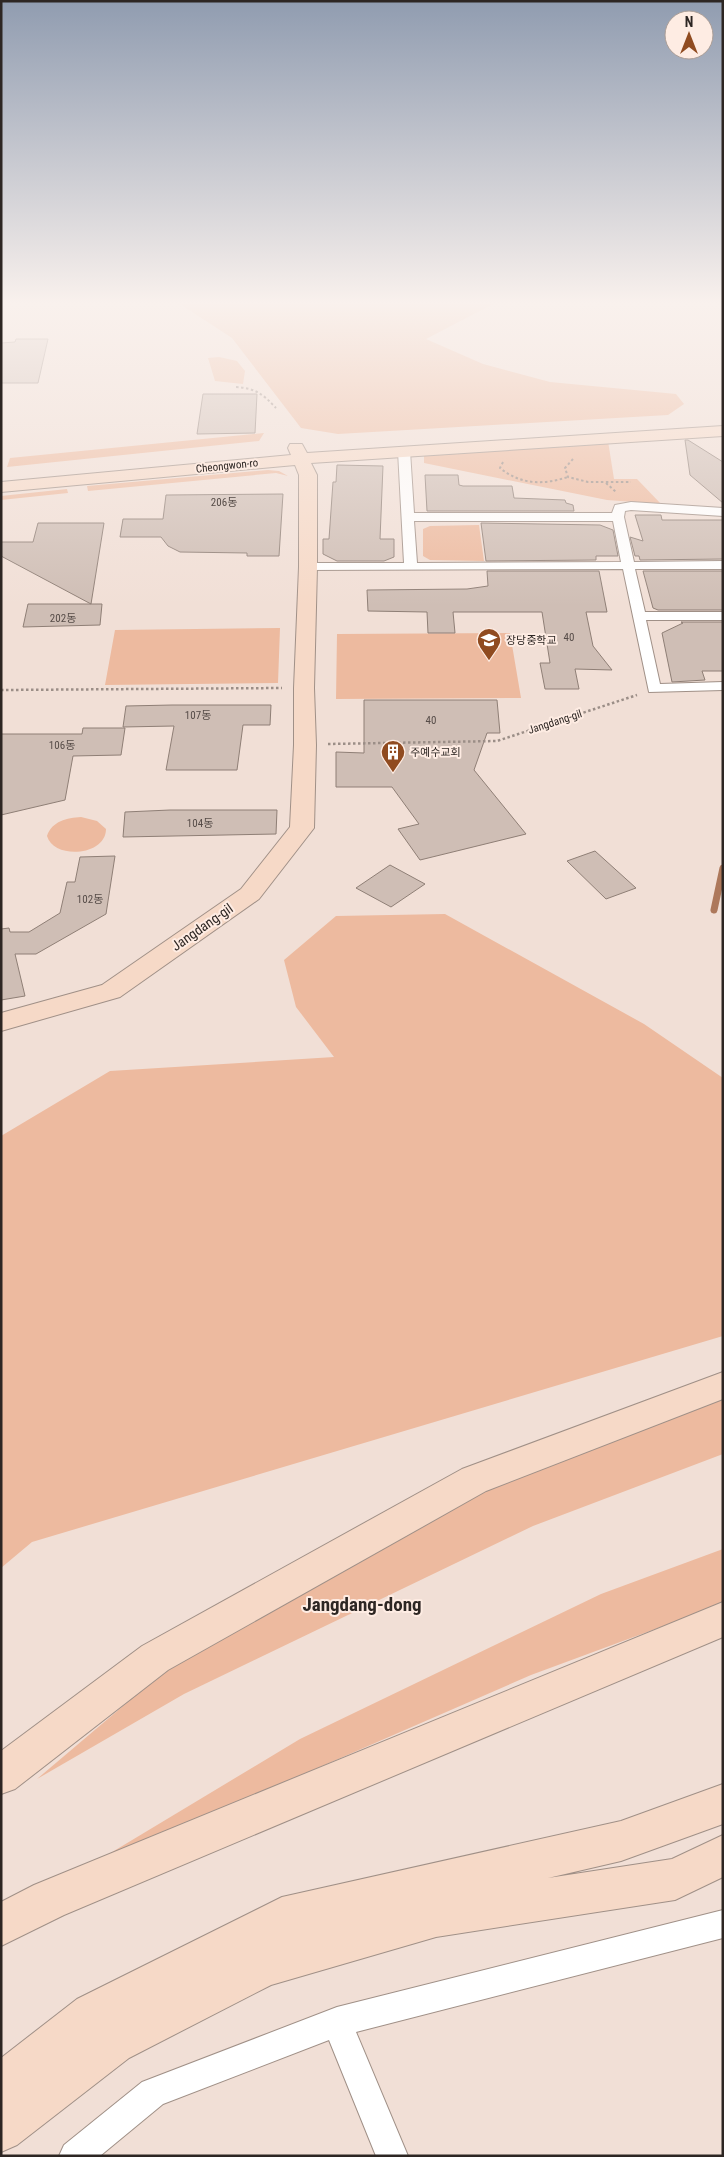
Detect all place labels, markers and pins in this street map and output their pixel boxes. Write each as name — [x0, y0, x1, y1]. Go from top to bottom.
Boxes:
school or university icon: 장당중학교 — [476, 627, 502, 661]
place label: 장당중학교 — [506, 634, 557, 647]
building icon: 주예수교회 — [380, 739, 406, 773]
place label: 주예수교회 — [410, 746, 461, 759]

